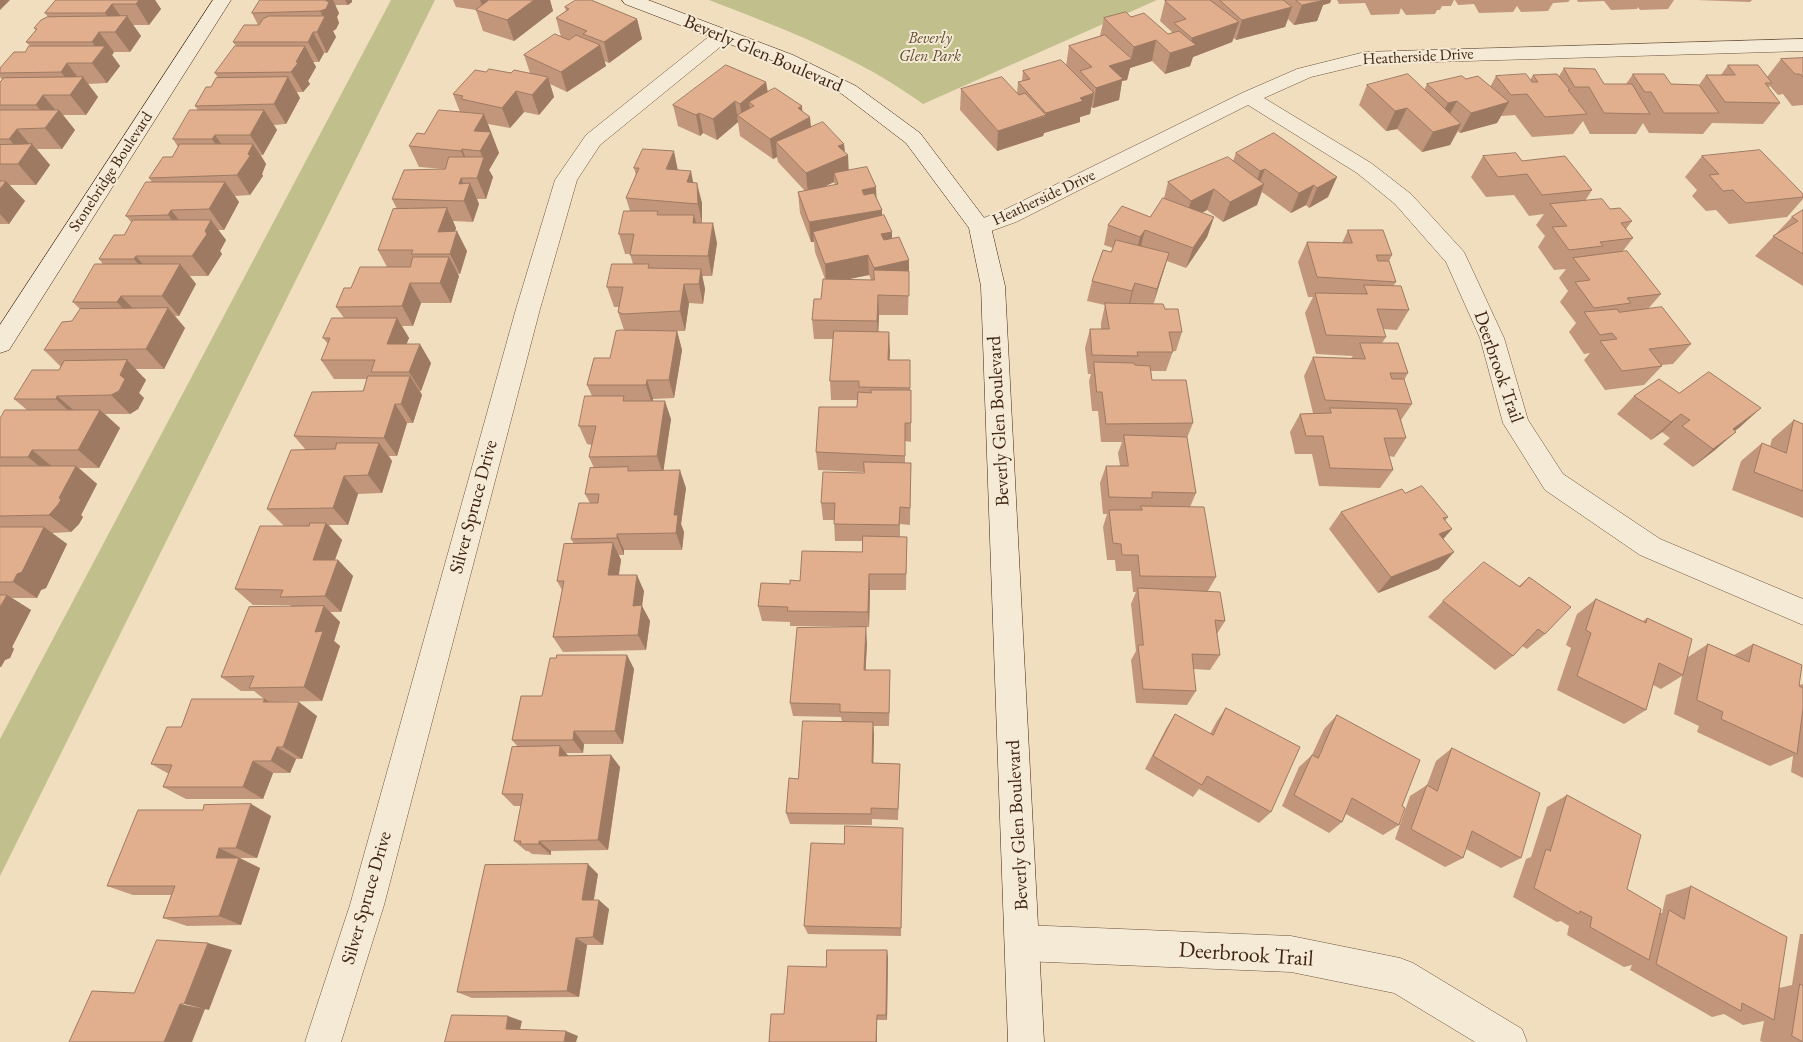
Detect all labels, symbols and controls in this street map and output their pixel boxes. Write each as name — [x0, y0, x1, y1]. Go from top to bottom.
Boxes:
street label: Beverly Glen Boulevard — [680, 10, 846, 98]
park label: Beverly Glen Park — [899, 29, 961, 67]
street label: Heatherside Drive — [1362, 45, 1474, 69]
street label: Stonebridge Boulevard — [65, 108, 157, 236]
street label: Heatherside Drive — [990, 166, 1098, 230]
street label: Deerbrook Trail — [1468, 308, 1528, 426]
street label: Beverly Glen Boulevard — [983, 335, 1015, 507]
street label: Silver Spruce Drive — [445, 438, 503, 576]
street label: Beverly Glen Boulevard — [1002, 739, 1034, 911]
street label: Silver Spruce Drive — [337, 829, 397, 967]
street label: Deerbrook Trail — [1178, 937, 1314, 973]

